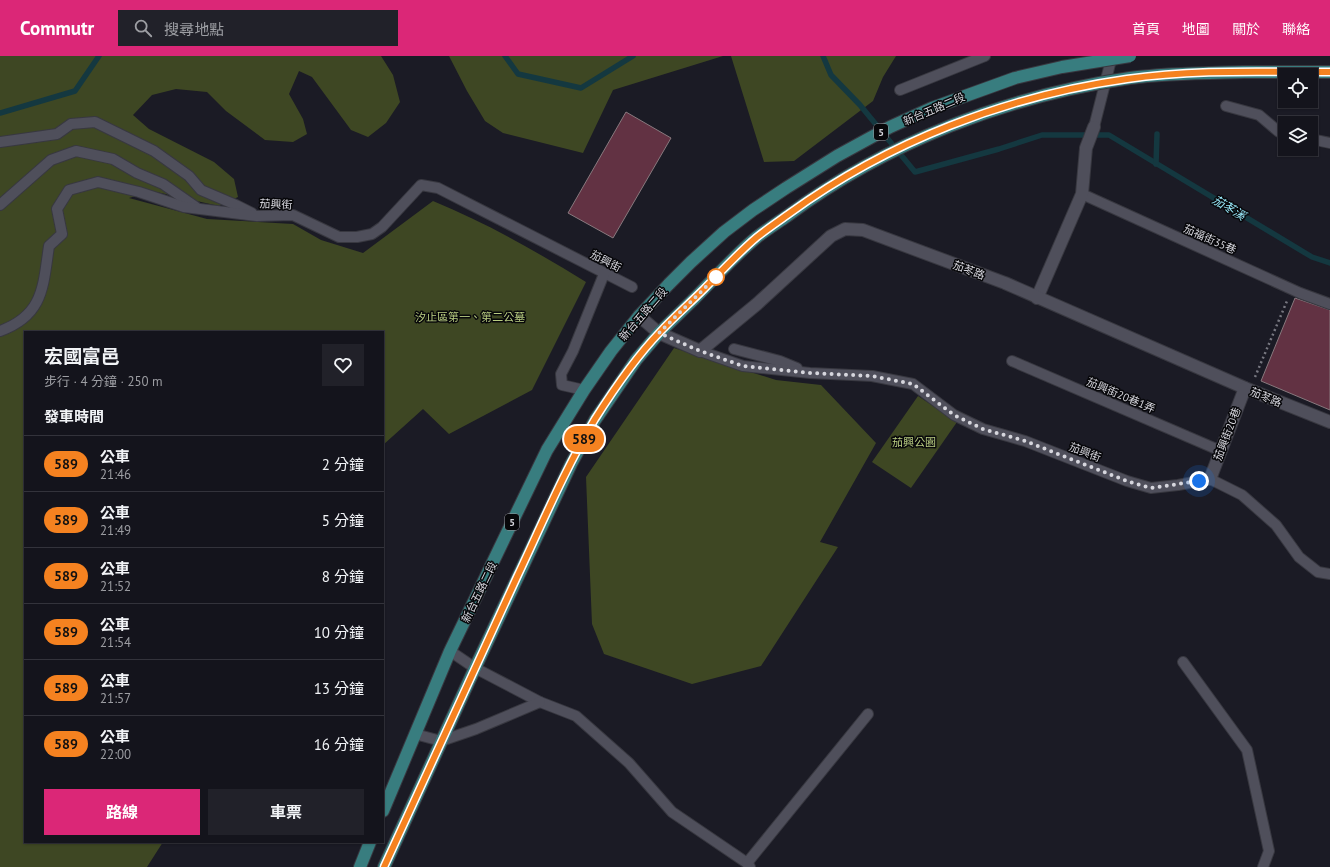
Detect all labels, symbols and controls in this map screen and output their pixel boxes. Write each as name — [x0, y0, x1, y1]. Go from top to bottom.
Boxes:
search box — [118, 10, 398, 46]
text: Commutr — [20, 16, 94, 40]
icon: search — [132, 17, 154, 39]
text: 搜尋地點 — [164, 20, 224, 39]
text: 首頁 — [1132, 20, 1160, 38]
text: 地圖 — [1182, 20, 1210, 38]
text: 關於 — [1232, 20, 1260, 38]
text: 聯絡 — [1282, 20, 1310, 38]
map controls — [1278, 68, 1318, 156]
button: locate — [1278, 68, 1318, 108]
street label: 新台五路二段 — [901, 90, 967, 128]
button: layers — [1278, 116, 1318, 156]
road number: 5 — [874, 124, 888, 140]
water label: 茄苳溪 — [1210, 192, 1250, 224]
street label: 茄興街 — [259, 196, 293, 212]
street label: 茄福街35巷 — [1182, 221, 1238, 257]
street label: 茄興街 — [588, 247, 624, 275]
street label: 茄苳路 — [951, 258, 987, 282]
unlabelled marker — [707, 268, 725, 286]
street label: 新台五路二段 — [616, 285, 670, 343]
park label: 汐止區第一、第二公墓 — [415, 310, 525, 324]
text: 宏國富邑 — [44, 344, 120, 368]
button: heart — [322, 344, 364, 386]
text: 步行 · 4 分鐘 · 250 m — [44, 373, 163, 390]
street label: 茄興街20巷1弄 — [1085, 374, 1157, 416]
street label: 茄苳路 — [1248, 384, 1284, 410]
street label: 茄興街20巷 — [1210, 405, 1244, 463]
text: 發車時間 — [44, 407, 104, 426]
line badge: 589 — [561, 426, 607, 452]
text: 589 — [572, 430, 596, 448]
park label: 茄興公園 — [892, 435, 936, 449]
street label: 茄興街 — [1067, 440, 1103, 464]
text: 公車 — [100, 447, 130, 466]
text: 589 — [54, 455, 78, 473]
text: 2 分鐘 — [322, 455, 364, 474]
text: 21:46 — [100, 466, 131, 483]
your location — [1189, 471, 1209, 491]
text: 公車 — [100, 503, 130, 522]
text: 589 — [54, 511, 78, 529]
text: 5 分鐘 — [322, 511, 364, 530]
road number: 5 — [505, 514, 519, 530]
text: 21:49 — [100, 522, 131, 539]
text: 公車 — [100, 559, 130, 578]
street label: 新台五路二段 — [458, 559, 500, 625]
text: 589 — [54, 567, 78, 585]
text: 8 分鐘 — [322, 567, 364, 586]
text: 21:52 — [100, 578, 131, 595]
text: 公車 — [100, 615, 130, 634]
text: 589 — [54, 623, 78, 641]
text: 10 分鐘 — [314, 623, 364, 642]
text: 21:54 — [100, 634, 131, 651]
text: 公車 — [100, 671, 130, 690]
text: 589 — [54, 679, 78, 697]
text: 13 分鐘 — [314, 679, 364, 698]
text: 21:57 — [100, 690, 131, 707]
text: 公車 — [100, 727, 130, 746]
text: 589 — [54, 735, 78, 753]
text: 16 分鐘 — [314, 735, 364, 754]
text: 22:00 — [100, 746, 131, 763]
button: 路線 — [44, 789, 200, 835]
button: 車票 — [208, 789, 364, 835]

